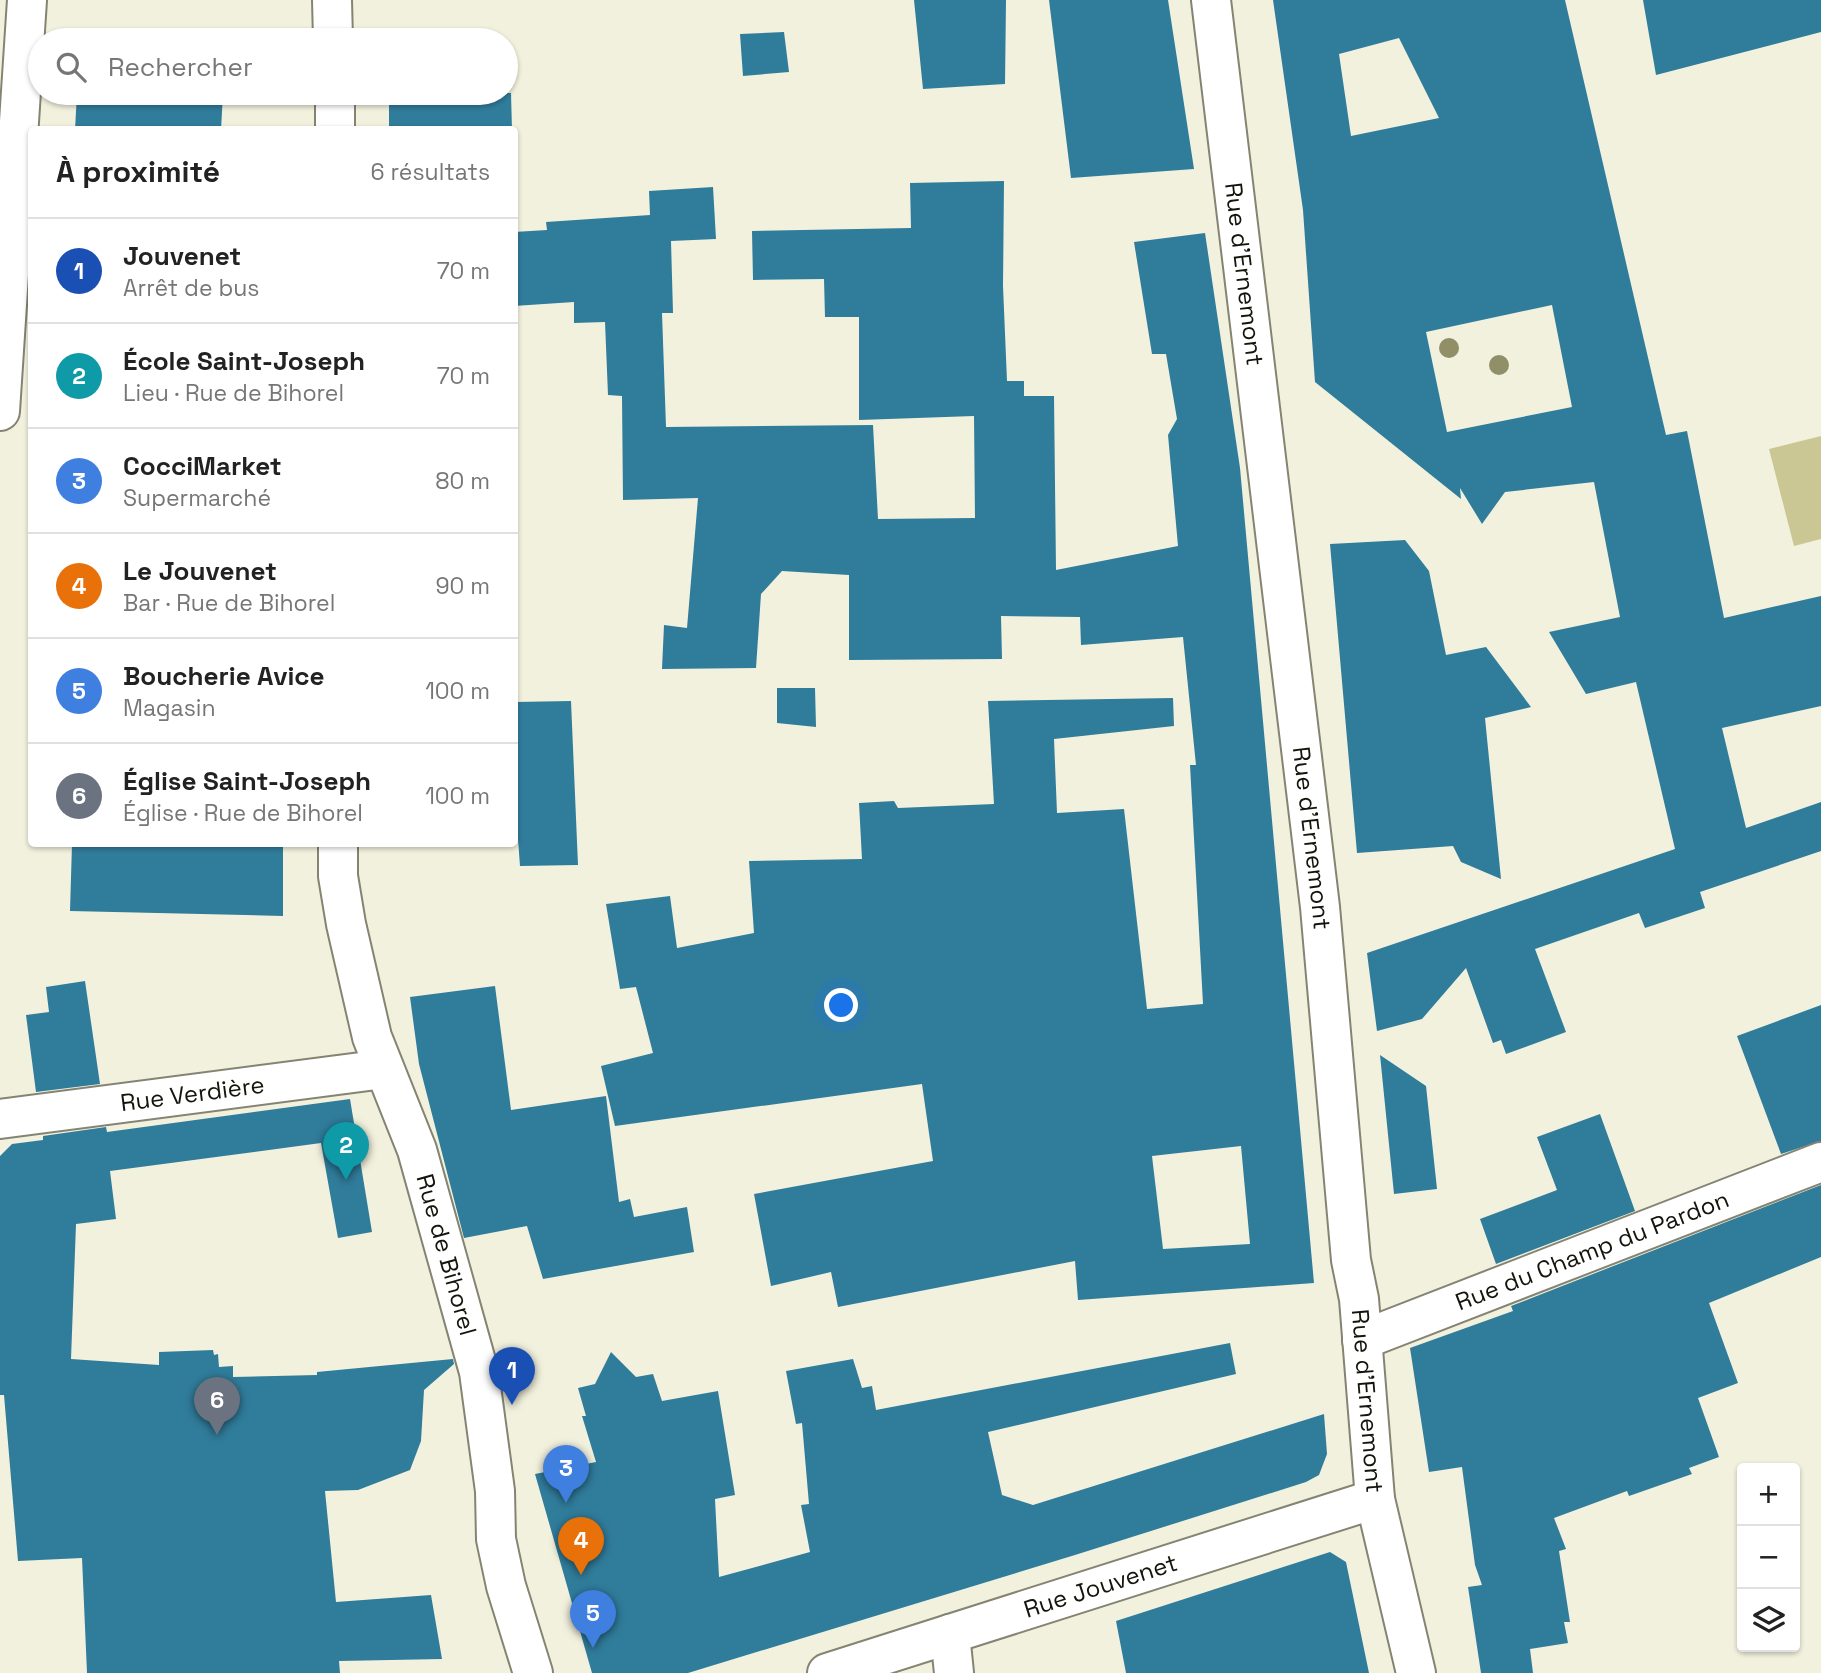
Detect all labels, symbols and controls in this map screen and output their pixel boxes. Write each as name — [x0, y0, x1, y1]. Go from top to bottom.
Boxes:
search box — [28, 28, 518, 105]
icon: search — [52, 48, 90, 86]
text: Rechercher — [108, 50, 253, 84]
text: À proximité — [56, 152, 220, 191]
text: 6 résultats — [371, 157, 490, 187]
street label: Rue d'Ernemont — [1218, 181, 1271, 367]
text: Jouvenet — [123, 239, 241, 273]
text: 1 — [74, 256, 84, 286]
text: 70 m — [437, 256, 490, 286]
text: Arrêt de bus — [123, 273, 259, 303]
text: École Saint-Joseph — [123, 344, 365, 378]
text: 2 — [72, 361, 86, 391]
text: 70 m — [437, 361, 490, 391]
text: Lieu · Rue de Bihorel — [123, 378, 344, 408]
text: CocciMarket — [123, 449, 282, 483]
text: 3 — [72, 466, 86, 496]
text: 80 m — [435, 466, 490, 496]
text: Supermarché — [123, 483, 271, 513]
text: Le Jouvenet — [123, 554, 277, 588]
text: 4 — [72, 571, 86, 601]
text: 90 m — [435, 571, 490, 601]
text: Bar · Rue de Bihorel — [123, 588, 335, 618]
text: Boucherie Avice — [123, 659, 325, 693]
text: 5 — [72, 676, 86, 706]
text: 100 m — [425, 676, 490, 706]
text: Magasin — [123, 693, 216, 723]
street label: Rue d'Ernemont — [1286, 745, 1338, 931]
text: Église Saint-Joseph — [123, 764, 371, 798]
text: 6 — [72, 781, 86, 811]
text: 100 m — [425, 781, 490, 811]
text: Église · Rue de Bihorel — [123, 798, 363, 828]
your location — [824, 988, 858, 1022]
street label: Rue Verdière — [118, 1069, 266, 1118]
pin: 2 — [323, 1122, 369, 1180]
street label: Rue de Bihorel — [409, 1170, 484, 1339]
street label: Rue du Champ du Pardon — [1451, 1183, 1733, 1317]
street label: Rue d'Ernemont — [1345, 1308, 1390, 1494]
pin: 1 — [489, 1347, 535, 1405]
pin: 6 — [194, 1377, 240, 1435]
pin: 3 — [543, 1445, 589, 1503]
map controls — [1737, 1463, 1800, 1652]
button: + — [1737, 1463, 1800, 1526]
pin: 4 — [558, 1517, 604, 1575]
button: − — [1737, 1526, 1800, 1589]
street label: Rue Jouvenet — [1020, 1547, 1181, 1625]
button: layers — [1737, 1589, 1800, 1652]
pin: 5 — [570, 1590, 616, 1648]

